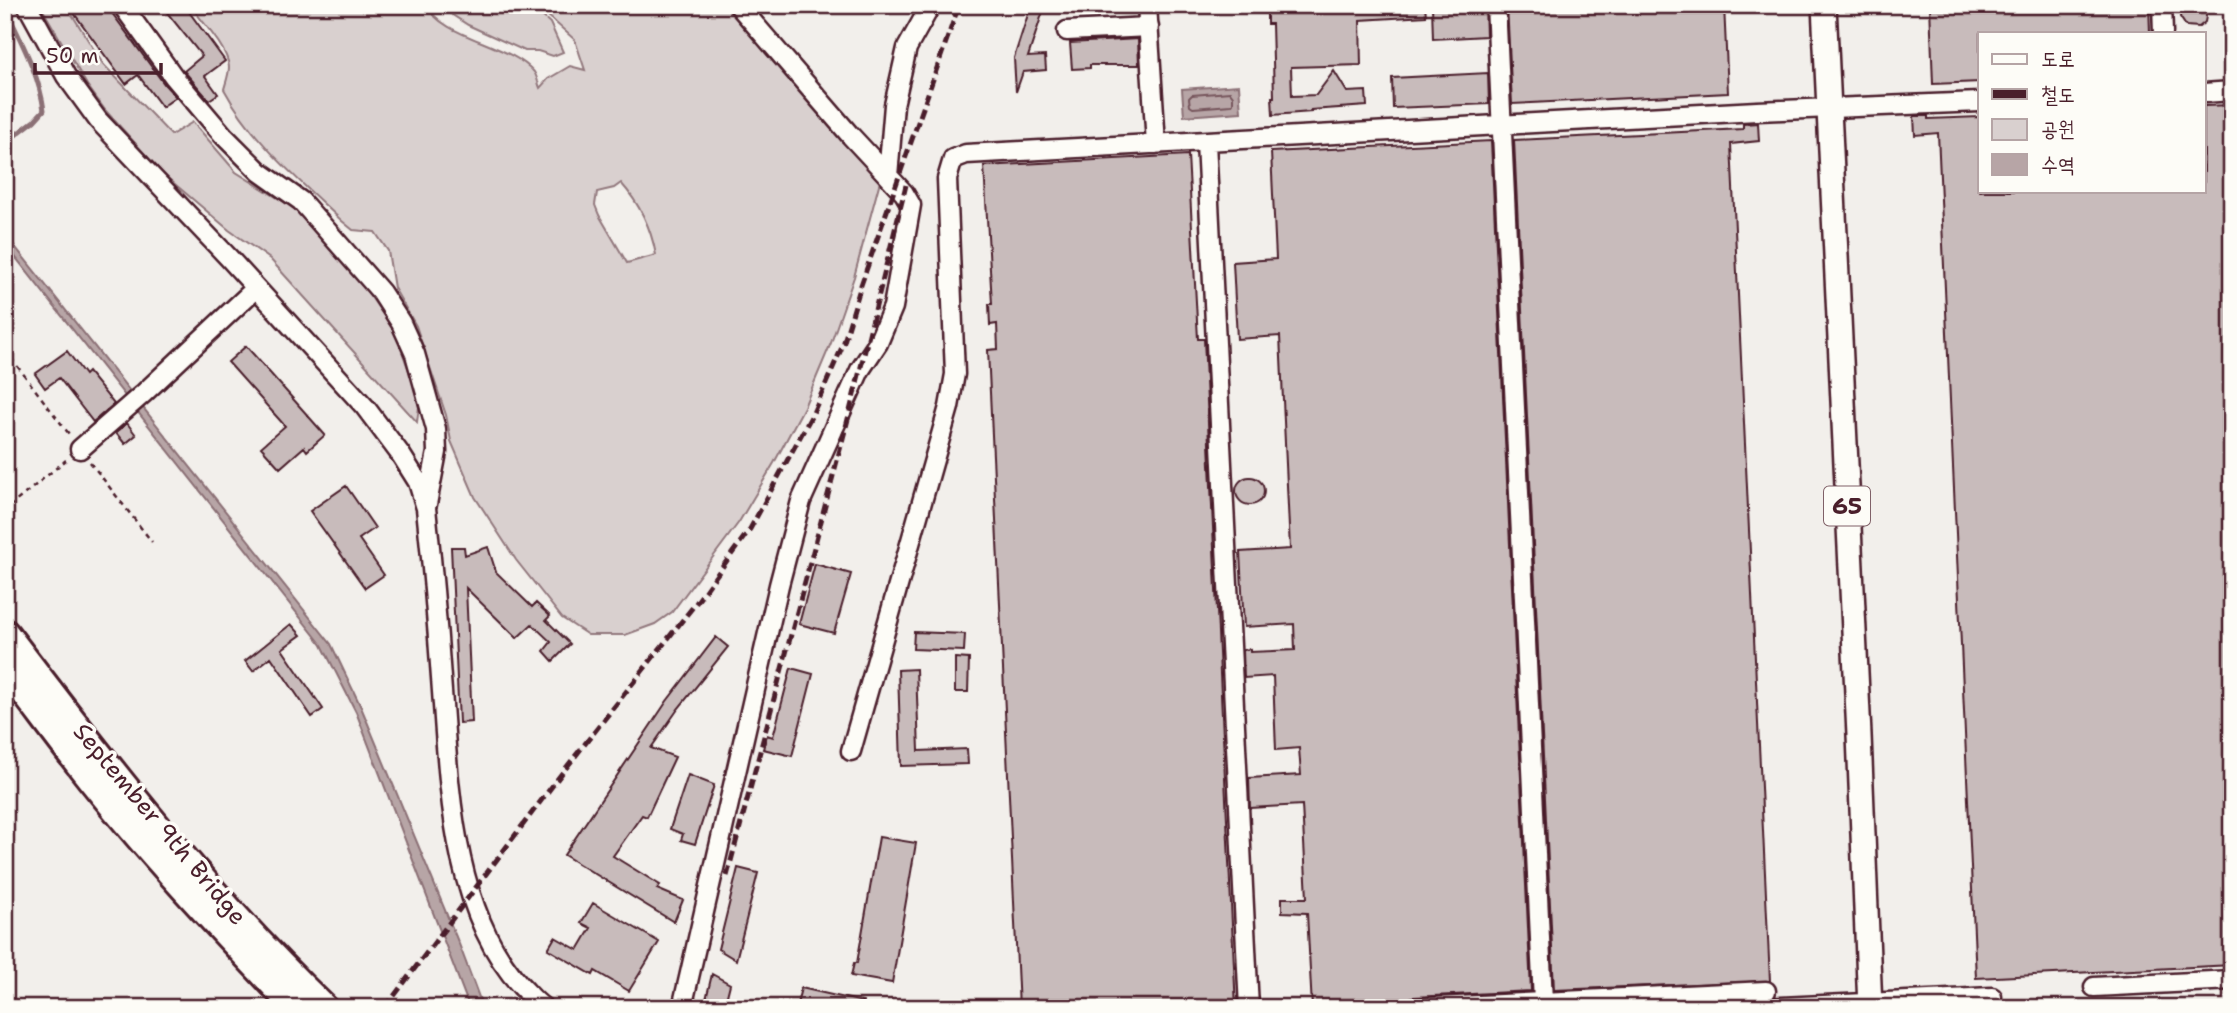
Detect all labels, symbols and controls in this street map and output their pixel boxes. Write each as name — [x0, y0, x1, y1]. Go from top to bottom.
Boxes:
scale bar — [35, 32, 161, 76]
legend — [1978, 32, 2206, 192]
text: 50 m — [46, 42, 99, 70]
text: 도로 — [2041, 45, 2075, 73]
text: 철도 — [2041, 81, 2075, 109]
text: 공원 — [2041, 115, 2075, 143]
text: 수역 — [2041, 151, 2075, 179]
road number: 65 — [1824, 486, 1870, 526]
street label: September 9th Bridge — [66, 716, 254, 932]

